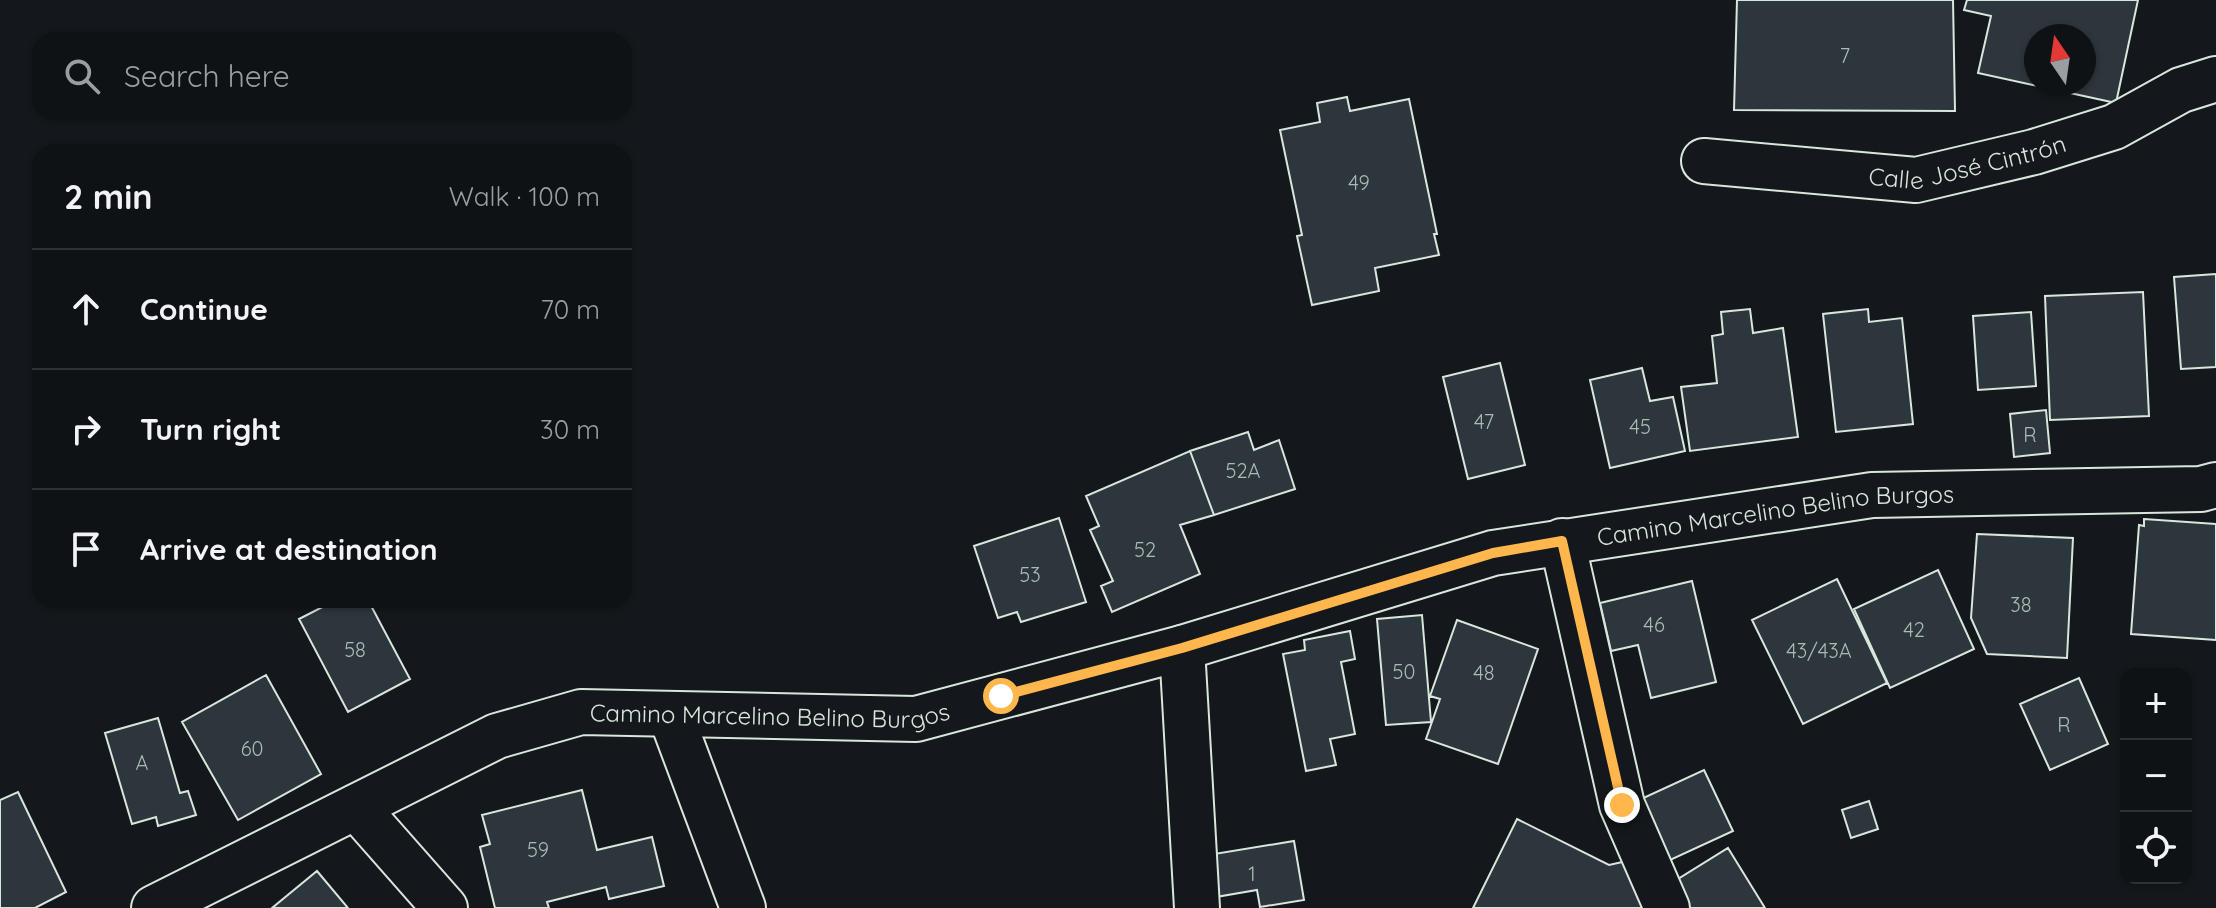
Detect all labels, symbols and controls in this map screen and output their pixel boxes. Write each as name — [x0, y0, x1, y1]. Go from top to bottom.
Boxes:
north arrow — [2024, 24, 2096, 96]
search box — [32, 32, 632, 120]
house number: 7 — [1840, 43, 1850, 68]
icon: search — [60, 54, 104, 98]
text: Search here — [124, 57, 290, 95]
street label: Calle José Cintrón — [1867, 128, 2070, 196]
house number: 49 — [1348, 170, 1370, 195]
text: 2 min — [64, 175, 153, 218]
text: Walk · 100 m — [449, 180, 600, 213]
icon: ahead — [64, 287, 108, 331]
text: Continue — [140, 290, 268, 328]
text: 70 m — [540, 293, 600, 326]
icon: right — [64, 407, 108, 451]
house number: 47 — [1474, 409, 1494, 434]
text: Turn right — [140, 410, 281, 448]
text: 30 m — [540, 413, 600, 446]
house number: 45 — [1629, 414, 1651, 439]
house number: R — [2023, 422, 2037, 447]
house number: 52A — [1226, 458, 1261, 483]
street label: Camino Marcelino Belino Burgos — [1595, 479, 1954, 552]
icon: arrive — [64, 527, 108, 571]
text: Arrive at destination — [140, 530, 438, 568]
house number: 52 — [1134, 537, 1156, 562]
house number: 53 — [1019, 562, 1041, 587]
house number: 38 — [2010, 592, 2032, 617]
house number: 46 — [1643, 612, 1665, 637]
house number: 42 — [1903, 617, 1925, 642]
house number: 58 — [344, 637, 366, 662]
house number: 43/43A — [1786, 638, 1852, 663]
house number: 50 — [1393, 659, 1415, 684]
house number: 48 — [1473, 660, 1495, 685]
map controls — [2120, 668, 2192, 884]
button: + — [2120, 668, 2192, 740]
route start — [983, 678, 1019, 714]
street label: Camino Marcelino Belino Burgos — [590, 696, 953, 735]
house number: R — [2057, 712, 2071, 737]
house number: 60 — [241, 736, 263, 761]
button: − — [2120, 740, 2192, 812]
house number: A — [136, 750, 149, 775]
route end — [1604, 787, 1640, 823]
button: locate — [2120, 812, 2192, 884]
house number: 59 — [527, 837, 549, 862]
house number: 1 — [1248, 861, 1256, 886]

